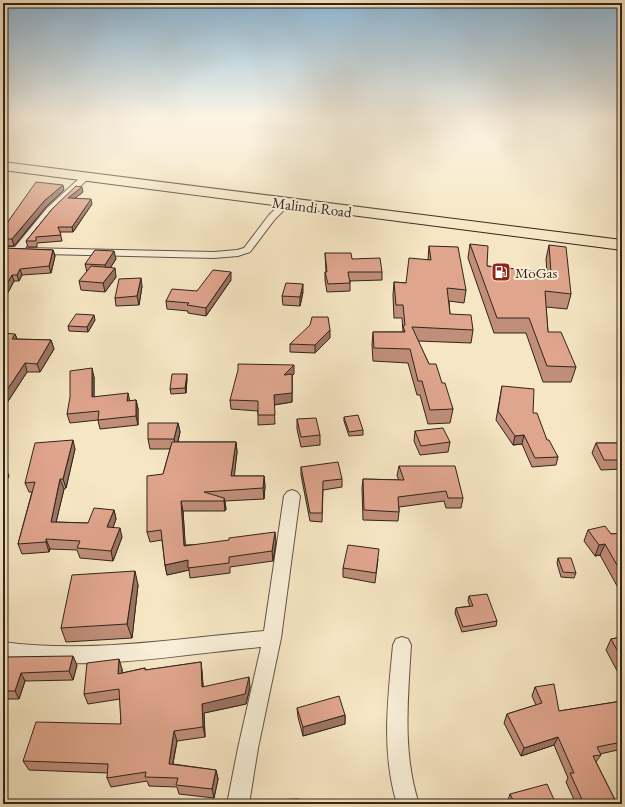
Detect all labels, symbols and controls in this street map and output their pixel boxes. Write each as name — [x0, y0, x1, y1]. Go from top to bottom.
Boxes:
street label: Malindi Road — [271, 193, 353, 221]
fuel station icon: MoGas — [490, 261, 512, 283]
place label: MoGas — [515, 263, 558, 282]

